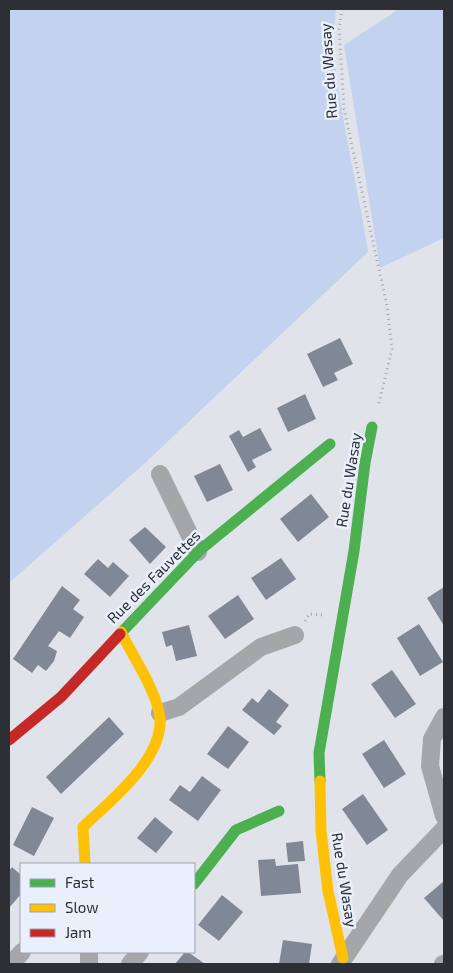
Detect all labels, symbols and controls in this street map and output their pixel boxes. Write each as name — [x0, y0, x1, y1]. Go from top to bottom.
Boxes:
street label: Rue du Wasay — [316, 23, 340, 119]
street label: Rue du Wasay — [332, 431, 364, 528]
street label: Rue des Fauvettes — [103, 526, 204, 627]
street label: Rue du Wasay — [329, 831, 361, 929]
legend — [20, 863, 195, 953]
text: Fast — [65, 873, 95, 891]
text: Slow — [65, 898, 99, 916]
text: Jam — [65, 923, 91, 941]

